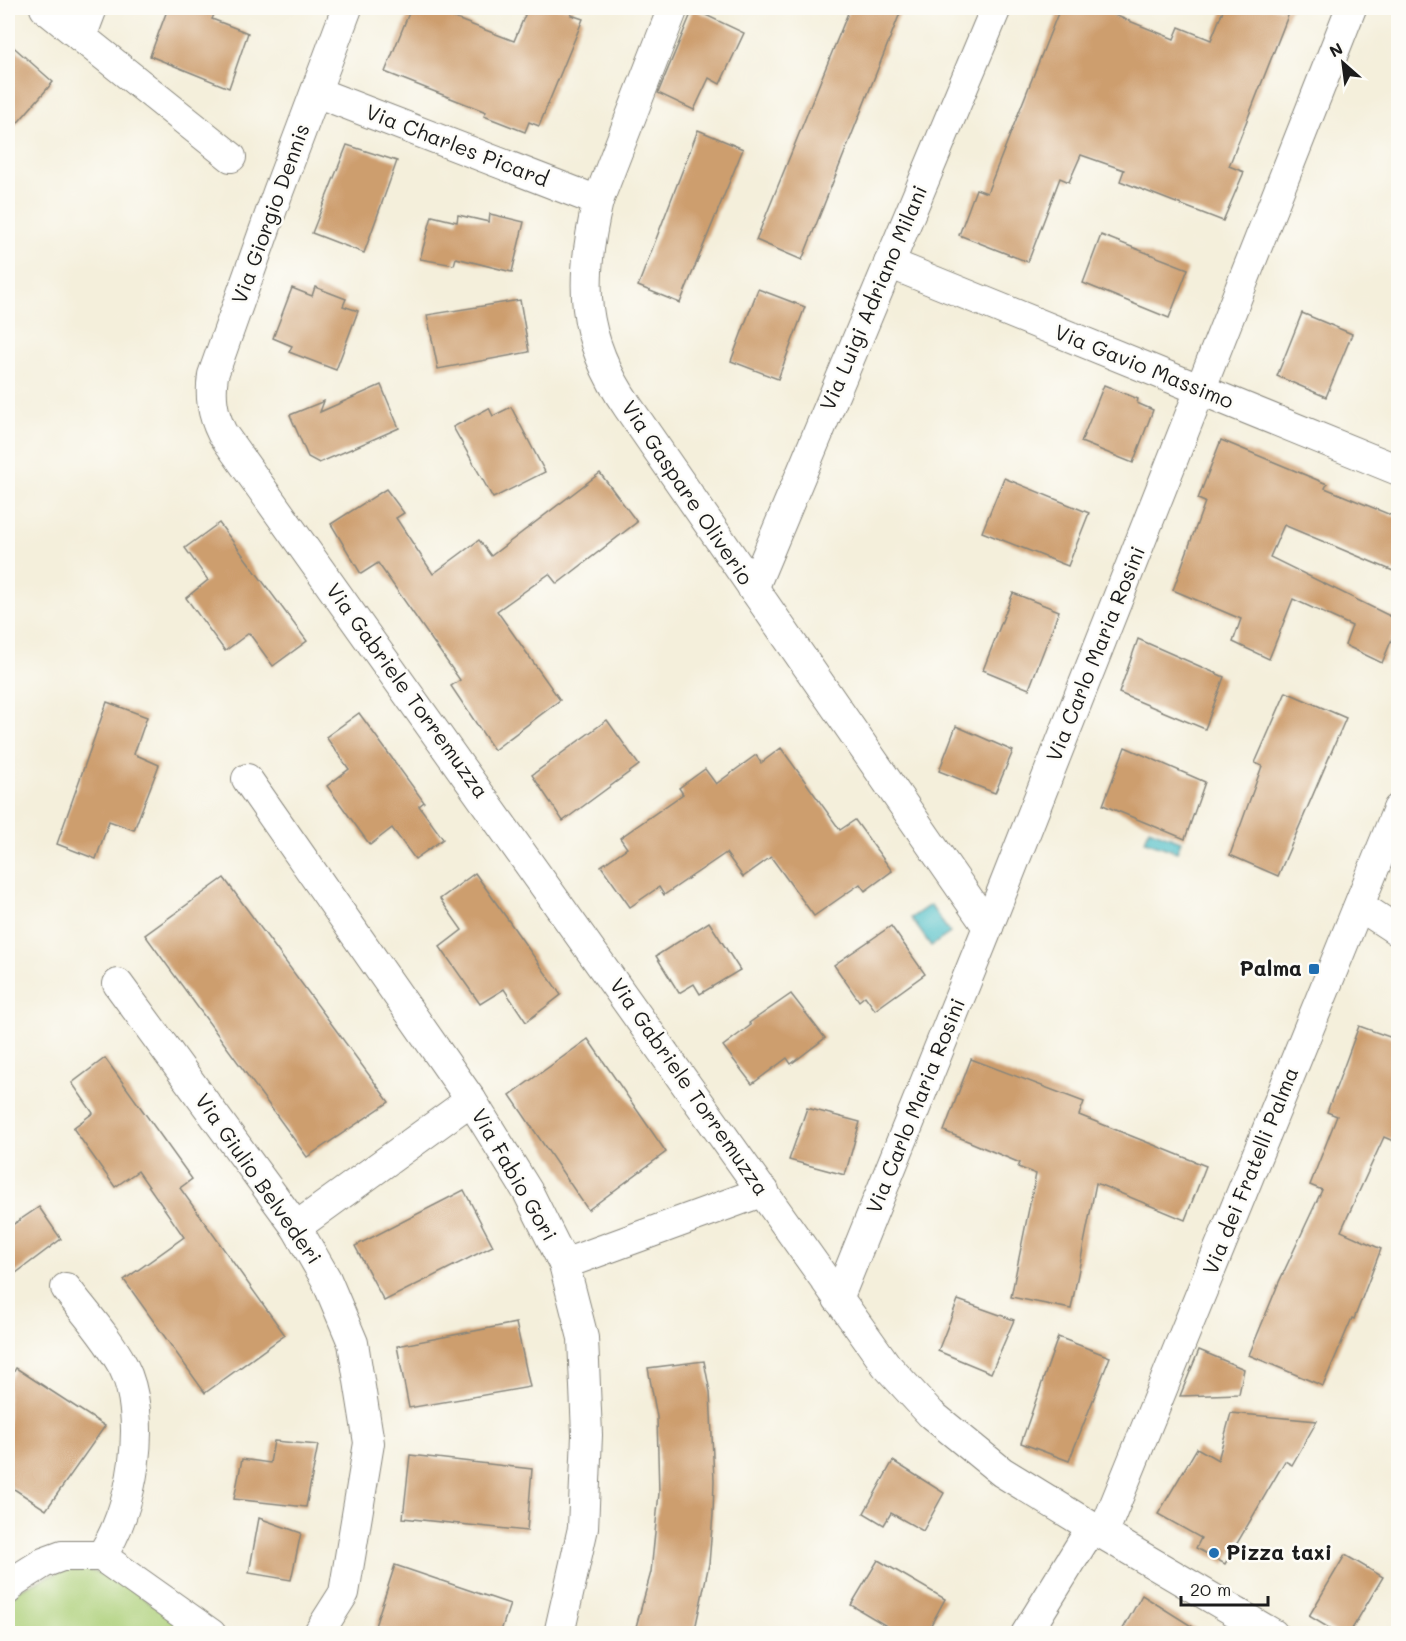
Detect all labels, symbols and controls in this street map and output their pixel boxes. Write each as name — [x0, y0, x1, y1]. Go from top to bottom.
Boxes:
north arrow — [1313, 33, 1373, 93]
text: N — [1325, 37, 1346, 61]
street label: Via Charles Picard — [362, 97, 553, 192]
street label: Via Giorgio Dennis — [224, 120, 315, 307]
street label: Via Luigi Adriano Milani — [813, 181, 932, 414]
street label: Via Gavio Massimo — [1051, 317, 1238, 414]
street label: Via Gaspare Oliverio — [616, 395, 760, 590]
street label: Via Carlo Maria Rosini — [1039, 542, 1150, 765]
street label: Via Gabriele Torremuzza — [321, 577, 495, 803]
place label: Palma — [1240, 954, 1302, 981]
marker: Palma — [1307, 962, 1321, 976]
street label: Via Gabriele Torremuzza — [605, 972, 776, 1200]
street label: Via Carlo Maria Rosini — [859, 994, 970, 1217]
street label: Via dei Fratelli Palma — [1196, 1063, 1304, 1278]
street label: Via Giulio Belvederi — [190, 1087, 328, 1269]
street label: Via Fabio Gori — [466, 1103, 564, 1245]
place label: Pizza taxi — [1226, 1538, 1332, 1565]
marker: Pizza taxi — [1207, 1546, 1221, 1560]
scale bar — [1181, 1569, 1268, 1607]
text: 20 m — [1190, 1577, 1231, 1601]

